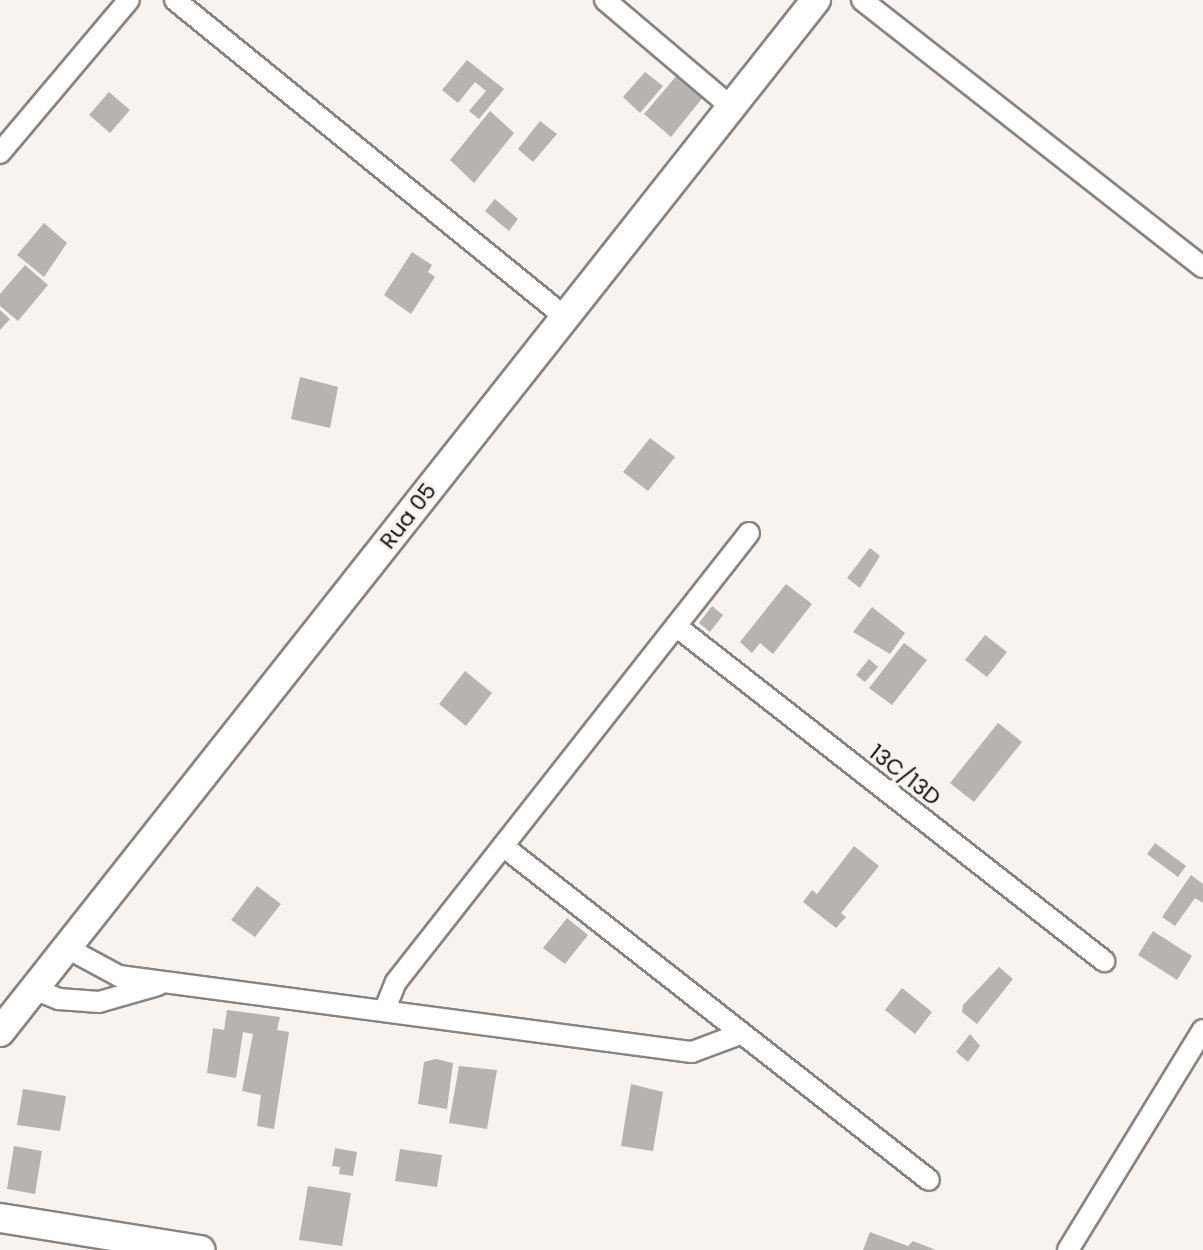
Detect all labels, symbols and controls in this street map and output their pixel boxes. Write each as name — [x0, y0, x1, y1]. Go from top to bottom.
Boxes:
street label: Rua 05 — [374, 478, 442, 554]
street label: 13C/13D — [864, 739, 946, 811]

